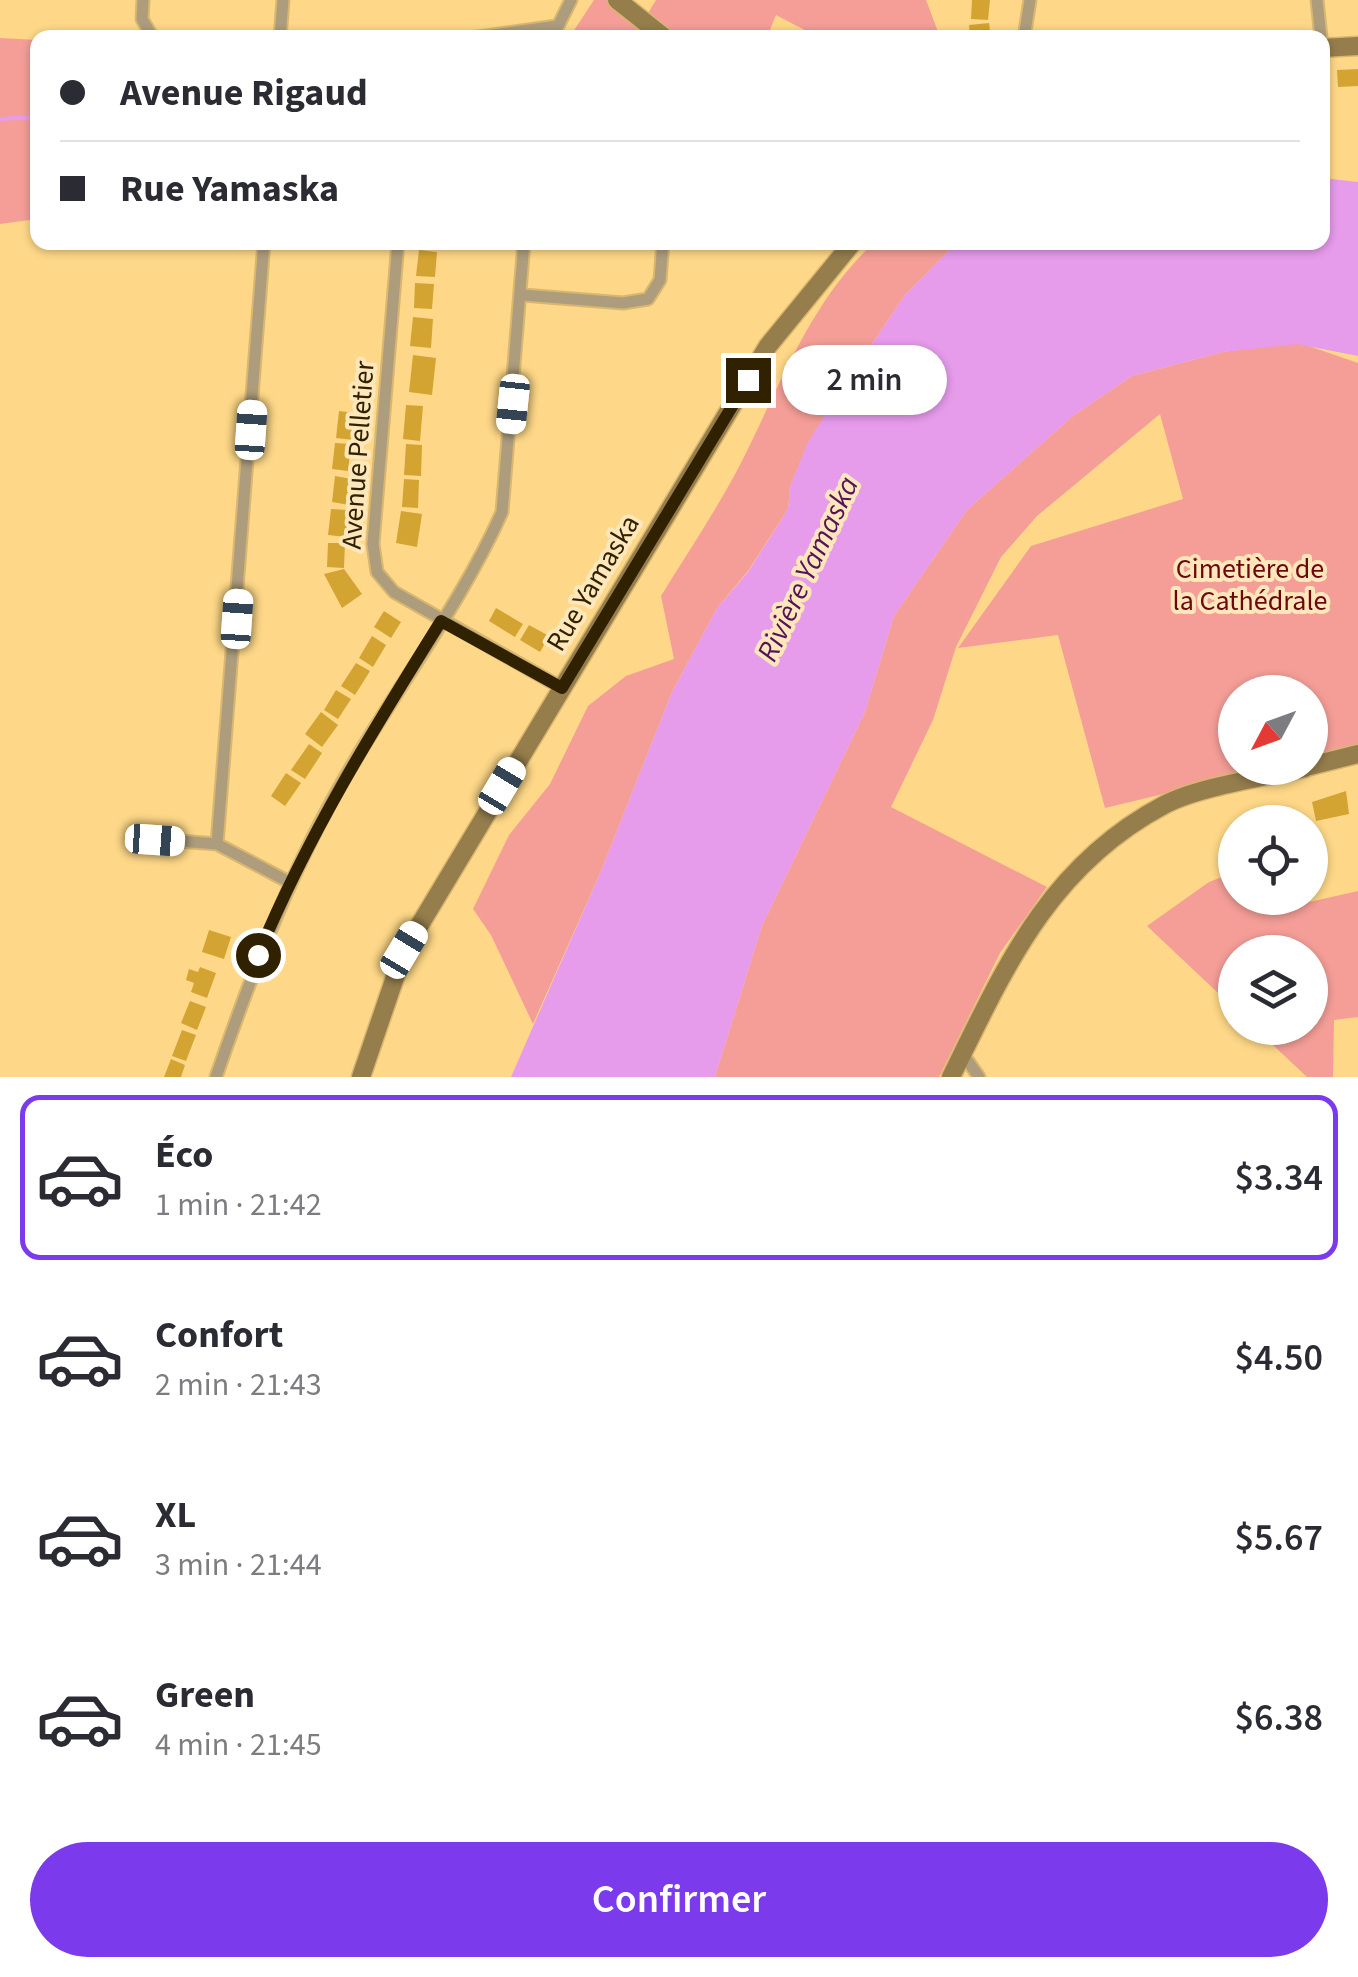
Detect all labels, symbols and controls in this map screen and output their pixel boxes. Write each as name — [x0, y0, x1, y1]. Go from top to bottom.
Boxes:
text: Avenue Rigaud — [120, 66, 368, 120]
text: Rue Yamaska — [120, 162, 339, 216]
callout: 2 min — [783, 345, 948, 415]
text: 2 min — [826, 357, 903, 403]
route end — [726, 358, 771, 403]
street label: Avenue Pelletier — [331, 359, 385, 551]
car — [495, 373, 531, 435]
car — [234, 399, 268, 461]
water label: Rivière Yamaska — [746, 469, 870, 669]
street label: Rue Yamaska — [536, 507, 650, 659]
park label: Cimetière de la Cathédrale — [1173, 549, 1327, 621]
car — [220, 588, 254, 650]
north arrow — [1218, 675, 1328, 785]
map controls — [1218, 675, 1328, 1045]
car — [474, 753, 530, 819]
button: locate — [1218, 805, 1328, 915]
car — [124, 823, 186, 857]
car — [376, 917, 432, 983]
route start — [236, 933, 281, 978]
button: layers — [1218, 935, 1328, 1045]
text: Éco — [155, 1128, 213, 1182]
icon: car — [35, 1133, 125, 1223]
text: $3.34 — [1235, 1151, 1323, 1205]
text: 1 min · 21:42 — [155, 1182, 322, 1228]
text: Confort — [155, 1308, 283, 1362]
icon: car — [35, 1313, 125, 1403]
text: $4.50 — [1235, 1331, 1323, 1385]
text: 2 min · 21:43 — [155, 1362, 322, 1408]
text: XL — [155, 1488, 196, 1542]
icon: car — [35, 1493, 125, 1583]
text: $5.67 — [1235, 1511, 1323, 1565]
text: 3 min · 21:44 — [155, 1542, 322, 1588]
text: Green — [155, 1668, 255, 1722]
icon: car — [35, 1673, 125, 1763]
text: $6.38 — [1235, 1691, 1323, 1745]
text: 4 min · 21:45 — [155, 1722, 322, 1768]
button: Confirmer — [30, 1842, 1328, 1957]

